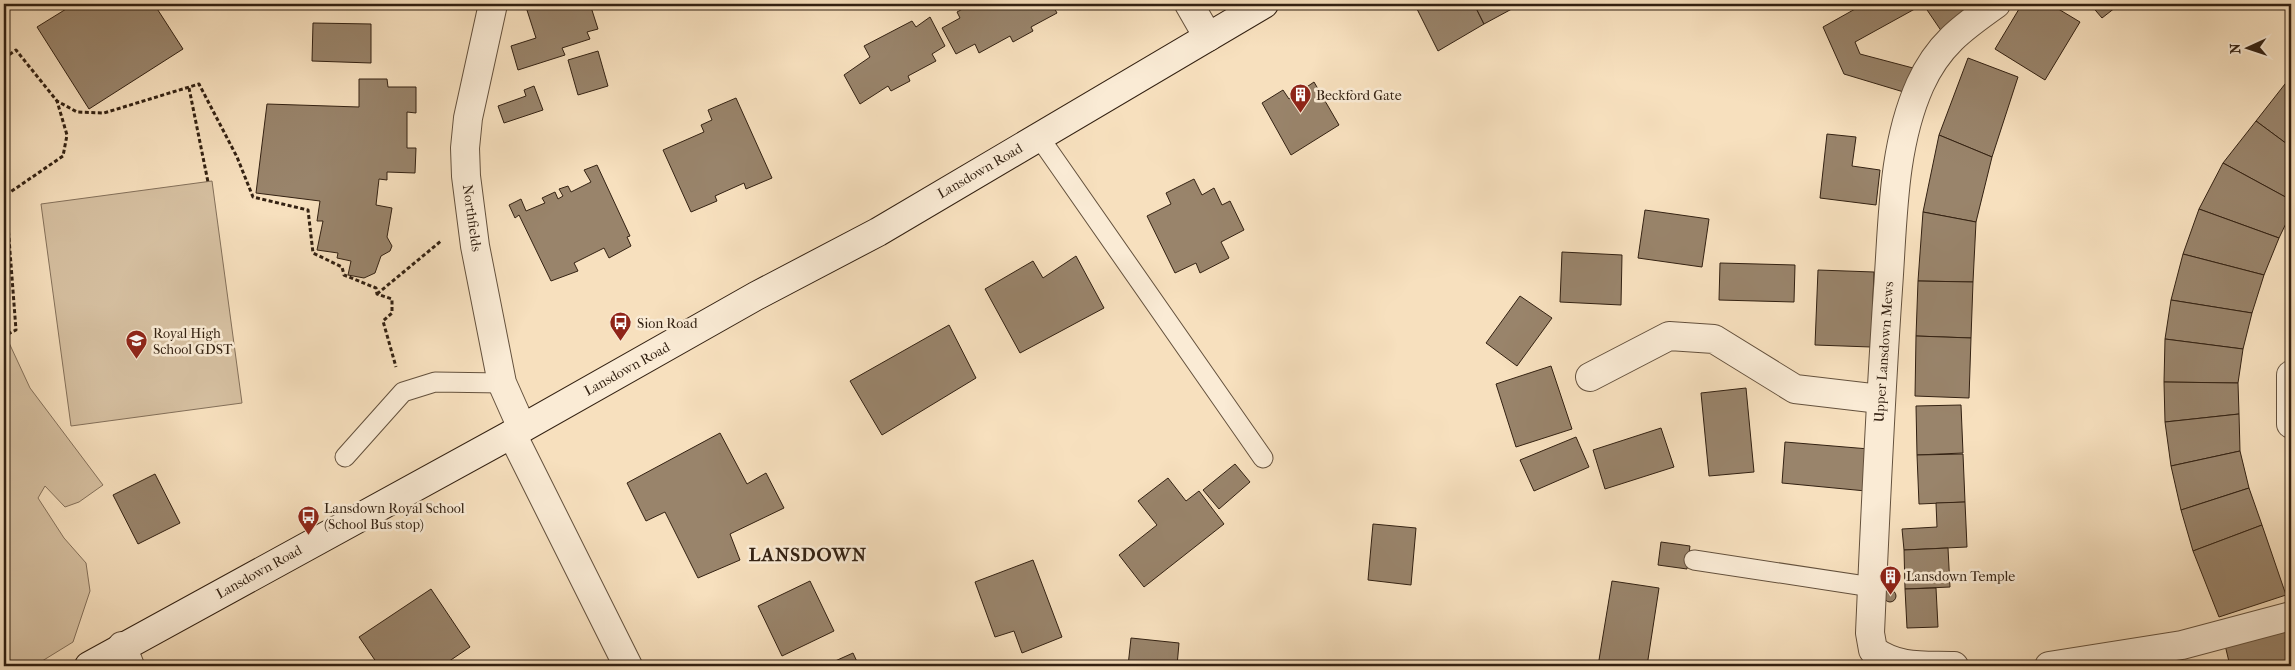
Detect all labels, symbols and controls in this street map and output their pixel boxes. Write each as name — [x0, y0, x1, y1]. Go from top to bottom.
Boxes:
north arrow — [2222, 22, 2272, 72]
text: N — [2227, 43, 2244, 54]
building icon: Beckford Gate — [1288, 83, 1312, 114]
place label: Beckford Gate — [1316, 87, 1402, 104]
street label: Lansdown Road — [934, 140, 1026, 202]
street label: Northfields — [459, 183, 485, 253]
street label: Upper Lansdown Mews — [1871, 281, 1897, 423]
bus stop icon: Sion Road — [609, 311, 633, 342]
place label: Sion Road — [637, 315, 698, 332]
place label: Royal High School GDST — [153, 325, 233, 358]
school or university icon: Royal High School GDST — [125, 329, 149, 360]
street label: Lansdown Road — [581, 338, 673, 400]
place label: Lansdown Royal School (School Bus stop) — [324, 500, 465, 533]
bus stop icon: Lansdown Royal School (School Bus stop) — [296, 504, 320, 535]
street label: Lansdown Road — [213, 541, 305, 603]
district label: LANSDOWN — [749, 544, 867, 566]
building icon: Lansdown Temple — [1878, 564, 1902, 595]
place label: Lansdown Temple — [1906, 568, 2015, 585]

